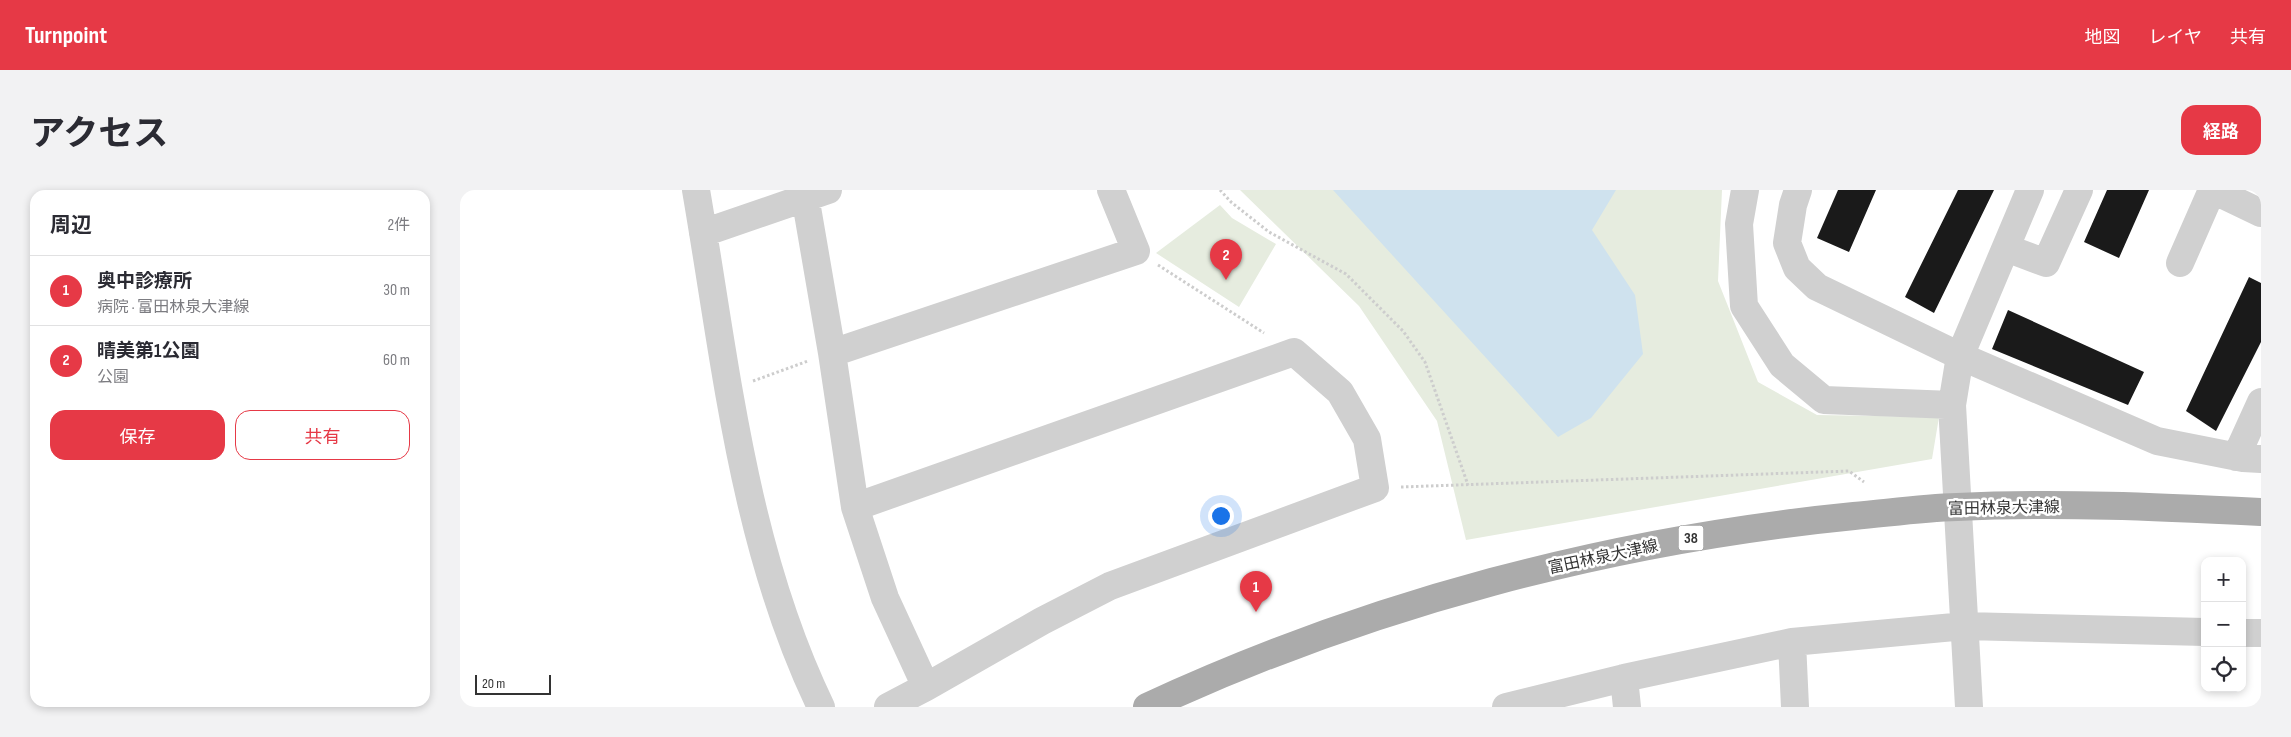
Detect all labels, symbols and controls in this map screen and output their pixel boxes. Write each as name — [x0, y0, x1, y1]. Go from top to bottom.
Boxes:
text: Turnpoint — [25, 21, 107, 50]
text: 地図 — [2085, 27, 2121, 48]
text: レイヤ — [2149, 27, 2202, 48]
text: 共有 — [2230, 27, 2266, 48]
button: 経路 — [2181, 105, 2261, 155]
text: アクセス — [30, 113, 168, 156]
text: 周辺 — [50, 213, 92, 238]
text: 2件 — [387, 216, 410, 235]
pin: 2 — [1210, 239, 1242, 280]
text: 奥中診療所 — [97, 270, 192, 293]
text: 1 — [63, 281, 69, 300]
text: 30 m — [383, 281, 410, 300]
text: 病院 · 富田林泉大津線 — [97, 298, 249, 317]
text: 晴美第1公園 — [97, 340, 199, 363]
text: 2 — [62, 351, 70, 370]
text: 60 m — [383, 351, 410, 370]
text: 公園 — [97, 368, 129, 387]
button: 保存 — [50, 410, 225, 460]
button: 共有 — [235, 410, 410, 460]
street label: 富田林泉大津線 — [1948, 498, 2060, 519]
your location — [1208, 503, 1234, 529]
road number: 38 — [1678, 526, 1704, 550]
street label: 富田林泉大津線 — [1547, 537, 1660, 578]
map controls — [2201, 557, 2246, 692]
button: + — [2201, 557, 2246, 602]
pin: 1 — [1240, 571, 1272, 612]
button: − — [2201, 602, 2246, 647]
button: locate — [2201, 647, 2246, 692]
scale bar — [475, 672, 551, 695]
text: 20 m — [482, 675, 505, 692]

